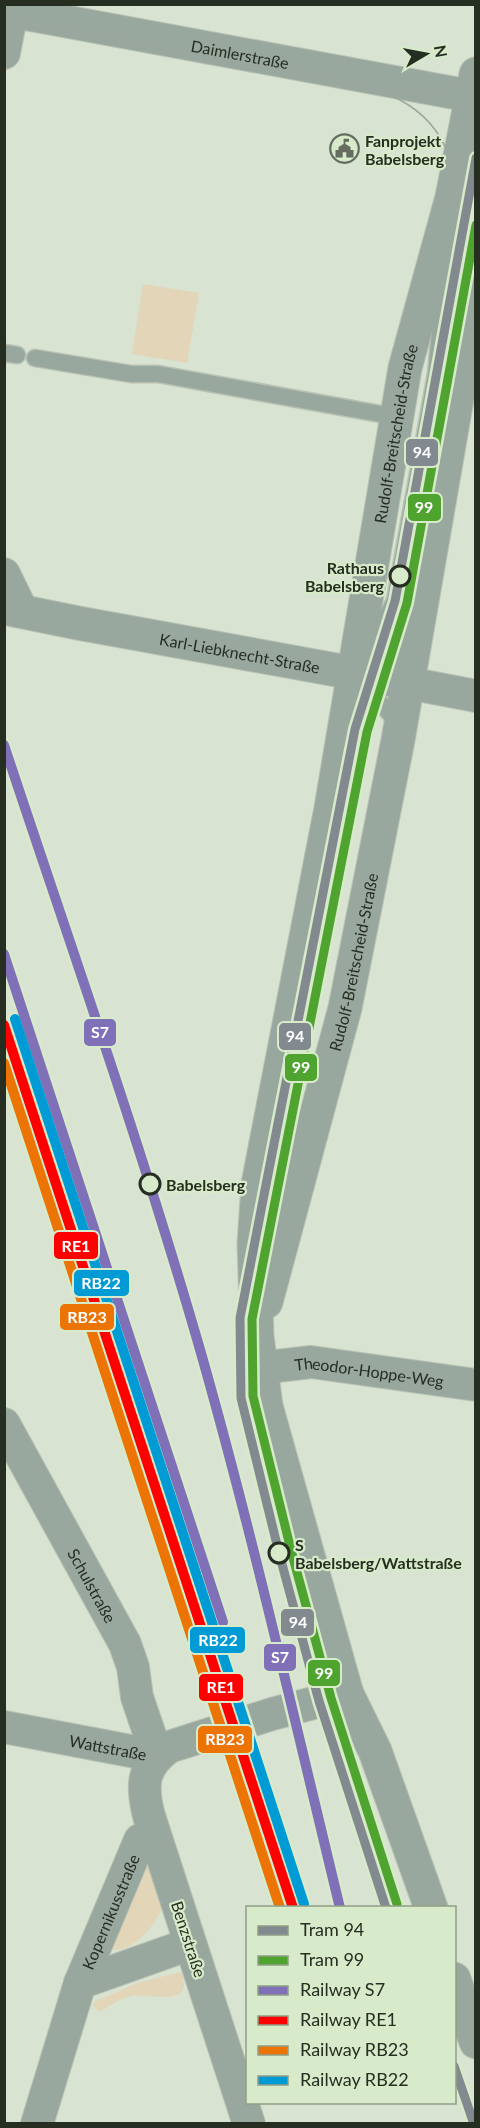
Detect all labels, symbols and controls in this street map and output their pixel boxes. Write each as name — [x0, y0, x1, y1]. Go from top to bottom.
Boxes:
north arrow — [396, 24, 456, 84]
street label: Daimlerstraße — [190, 35, 290, 72]
text: N — [431, 44, 452, 59]
place label: Fanprojekt Babelsberg — [365, 131, 445, 168]
public building icon: Fanprojekt Babelsberg — [328, 133, 360, 165]
street label: Rudolf-Breitscheid-Straße — [370, 342, 421, 525]
line badge: 94 — [405, 438, 439, 467]
text: 94 — [413, 442, 431, 461]
line badge: 99 — [407, 493, 442, 522]
text: 99 — [415, 497, 433, 516]
place label: Rathaus Babelsberg — [305, 558, 385, 595]
marker: Rathaus Babelsberg — [389, 565, 411, 587]
street label: Karl-Liebknecht-Straße — [158, 629, 322, 676]
street label: Rudolf-Breitscheid-Straße — [324, 871, 381, 1053]
line badge: S7 — [83, 1018, 117, 1047]
text: S7 — [91, 1022, 109, 1041]
line badge: 94 — [278, 1022, 312, 1051]
text: 94 — [286, 1026, 304, 1045]
line badge: 99 — [284, 1053, 318, 1082]
text: 99 — [292, 1057, 310, 1076]
marker: Babelsberg — [139, 1173, 161, 1195]
place label: Babelsberg — [166, 1175, 246, 1194]
line badge: RE1 — [53, 1231, 99, 1260]
text: RE1 — [62, 1236, 90, 1255]
line badge: RB22 — [73, 1269, 130, 1297]
text: RB22 — [81, 1273, 121, 1292]
line badge: RB23 — [59, 1303, 115, 1331]
text: RB23 — [67, 1307, 107, 1326]
street label: Theodor-Hoppe-Weg — [293, 1352, 445, 1390]
place label: S Babelsberg/Wattstraße — [295, 1535, 462, 1572]
marker: S Babelsberg/Wattstraße — [268, 1542, 290, 1564]
street label: Schulstraße — [65, 1545, 121, 1626]
line badge: 94 — [280, 1608, 315, 1637]
text: 94 — [289, 1612, 307, 1631]
line badge: RB22 — [189, 1626, 246, 1654]
text: RB22 — [198, 1630, 238, 1649]
line badge: S7 — [263, 1643, 297, 1672]
text: S7 — [271, 1647, 289, 1666]
line badge: 99 — [307, 1659, 341, 1687]
text: 99 — [315, 1663, 333, 1682]
line badge: RE1 — [198, 1673, 244, 1702]
text: RE1 — [207, 1677, 235, 1696]
line badge: RB23 — [197, 1725, 253, 1754]
text: RB23 — [205, 1729, 245, 1748]
street label: Wattstraße — [68, 1730, 149, 1763]
street label: Kopernikusstraße — [77, 1851, 143, 1972]
street label: Benzstraße — [168, 1899, 210, 1979]
legend — [246, 1906, 456, 2104]
text: Tram 94 — [300, 1918, 364, 1940]
text: Tram 99 — [300, 1948, 364, 1970]
text: Railway S7 — [300, 1978, 385, 2000]
text: Railway RE1 — [300, 2008, 397, 2030]
text: Railway RB23 — [300, 2038, 409, 2060]
text: Railway RB22 — [300, 2068, 409, 2090]

